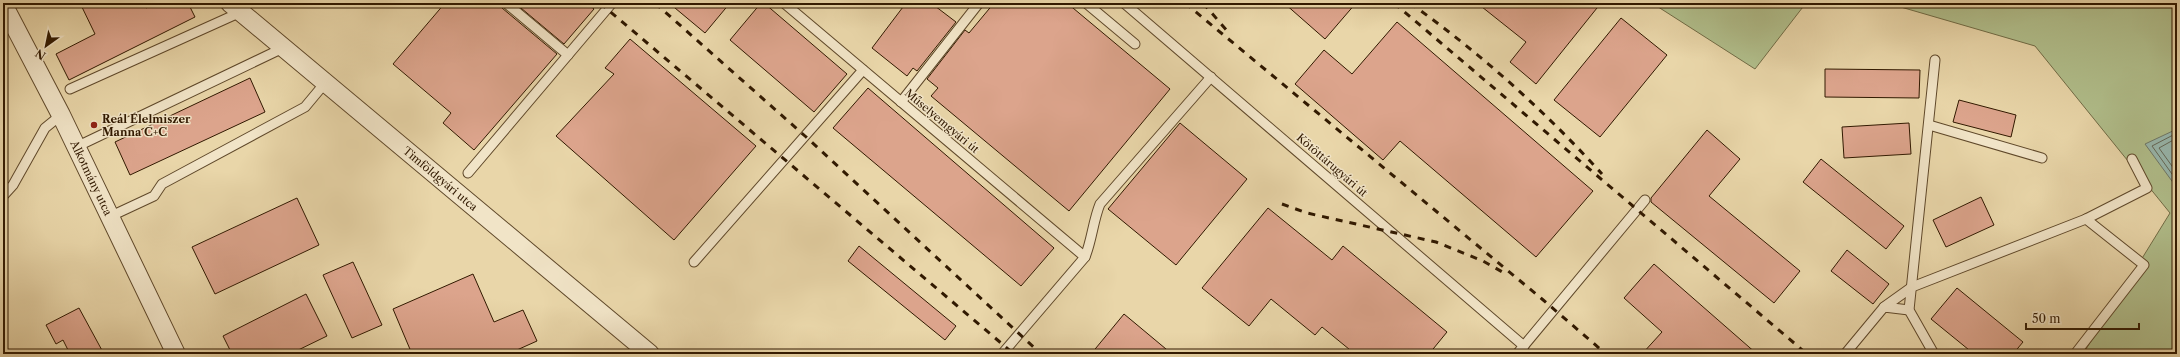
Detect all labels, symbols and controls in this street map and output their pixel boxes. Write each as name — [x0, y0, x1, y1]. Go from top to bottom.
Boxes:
north arrow — [26, 26, 66, 66]
text: N — [32, 46, 48, 63]
street label: Műselyemgyári út — [902, 86, 982, 156]
place label: Reál Élelmiszer Manna C+C — [102, 112, 191, 139]
marker: Reál Élelmiszer Manna C+C — [89, 120, 99, 130]
street label: Kötöttárugyári út — [1294, 130, 1370, 200]
street label: Alkotmány utca — [67, 137, 115, 218]
street label: Timföldgyári utca — [400, 144, 481, 214]
scale bar — [2026, 305, 2139, 331]
text: 50 m — [2032, 311, 2061, 326]

